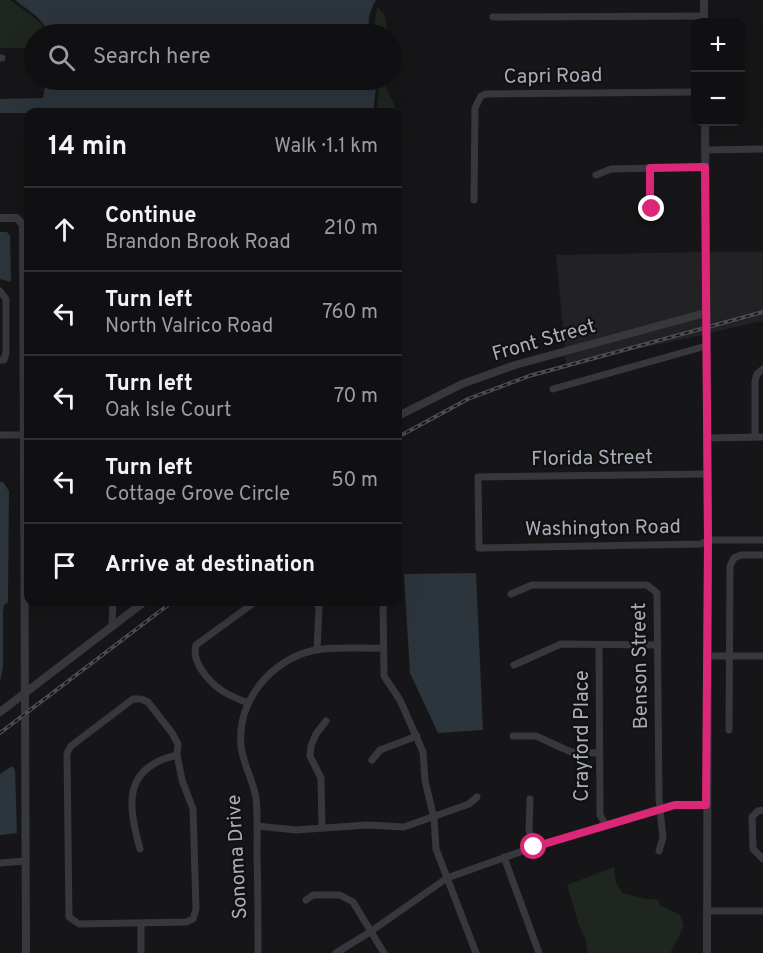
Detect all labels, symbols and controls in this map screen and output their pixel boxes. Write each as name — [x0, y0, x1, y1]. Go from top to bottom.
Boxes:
map controls — [691, 18, 745, 126]
button: + — [691, 18, 745, 72]
search box — [24, 24, 402, 90]
icon: search — [45, 41, 78, 74]
text: Search here — [93, 44, 211, 71]
street label: Capri Road — [503, 63, 603, 91]
button: − — [691, 72, 745, 126]
text: 14 min — [48, 131, 127, 164]
text: Walk · 1.1 km — [274, 134, 378, 160]
route end — [638, 195, 664, 221]
text: Continue — [105, 203, 196, 230]
icon: ahead — [48, 213, 81, 246]
text: 210 m — [324, 216, 378, 242]
text: Brandon Brook Road — [105, 230, 291, 256]
text: Turn left — [105, 287, 193, 314]
icon: left — [48, 297, 81, 330]
text: 760 m — [322, 300, 378, 326]
text: North Valrico Road — [105, 314, 273, 340]
street label: Front Street — [489, 314, 599, 368]
text: Turn left — [105, 371, 193, 398]
icon: left — [48, 381, 81, 414]
text: 70 m — [334, 384, 378, 410]
text: Oak Isle Court — [105, 398, 232, 424]
street label: Florida Street — [531, 445, 653, 473]
text: Turn left — [105, 455, 193, 482]
icon: left — [48, 465, 81, 498]
text: 50 m — [331, 468, 378, 494]
text: Cottage Grove Circle — [105, 482, 290, 508]
street label: Washington Road — [525, 515, 681, 543]
icon: arrive — [48, 549, 81, 582]
text: Arrive at destination — [105, 552, 315, 579]
street label: Benson Street — [627, 602, 655, 730]
street label: Crayford Place — [570, 670, 596, 802]
street label: Sonoma Drive — [222, 794, 254, 920]
route start — [520, 833, 546, 859]

